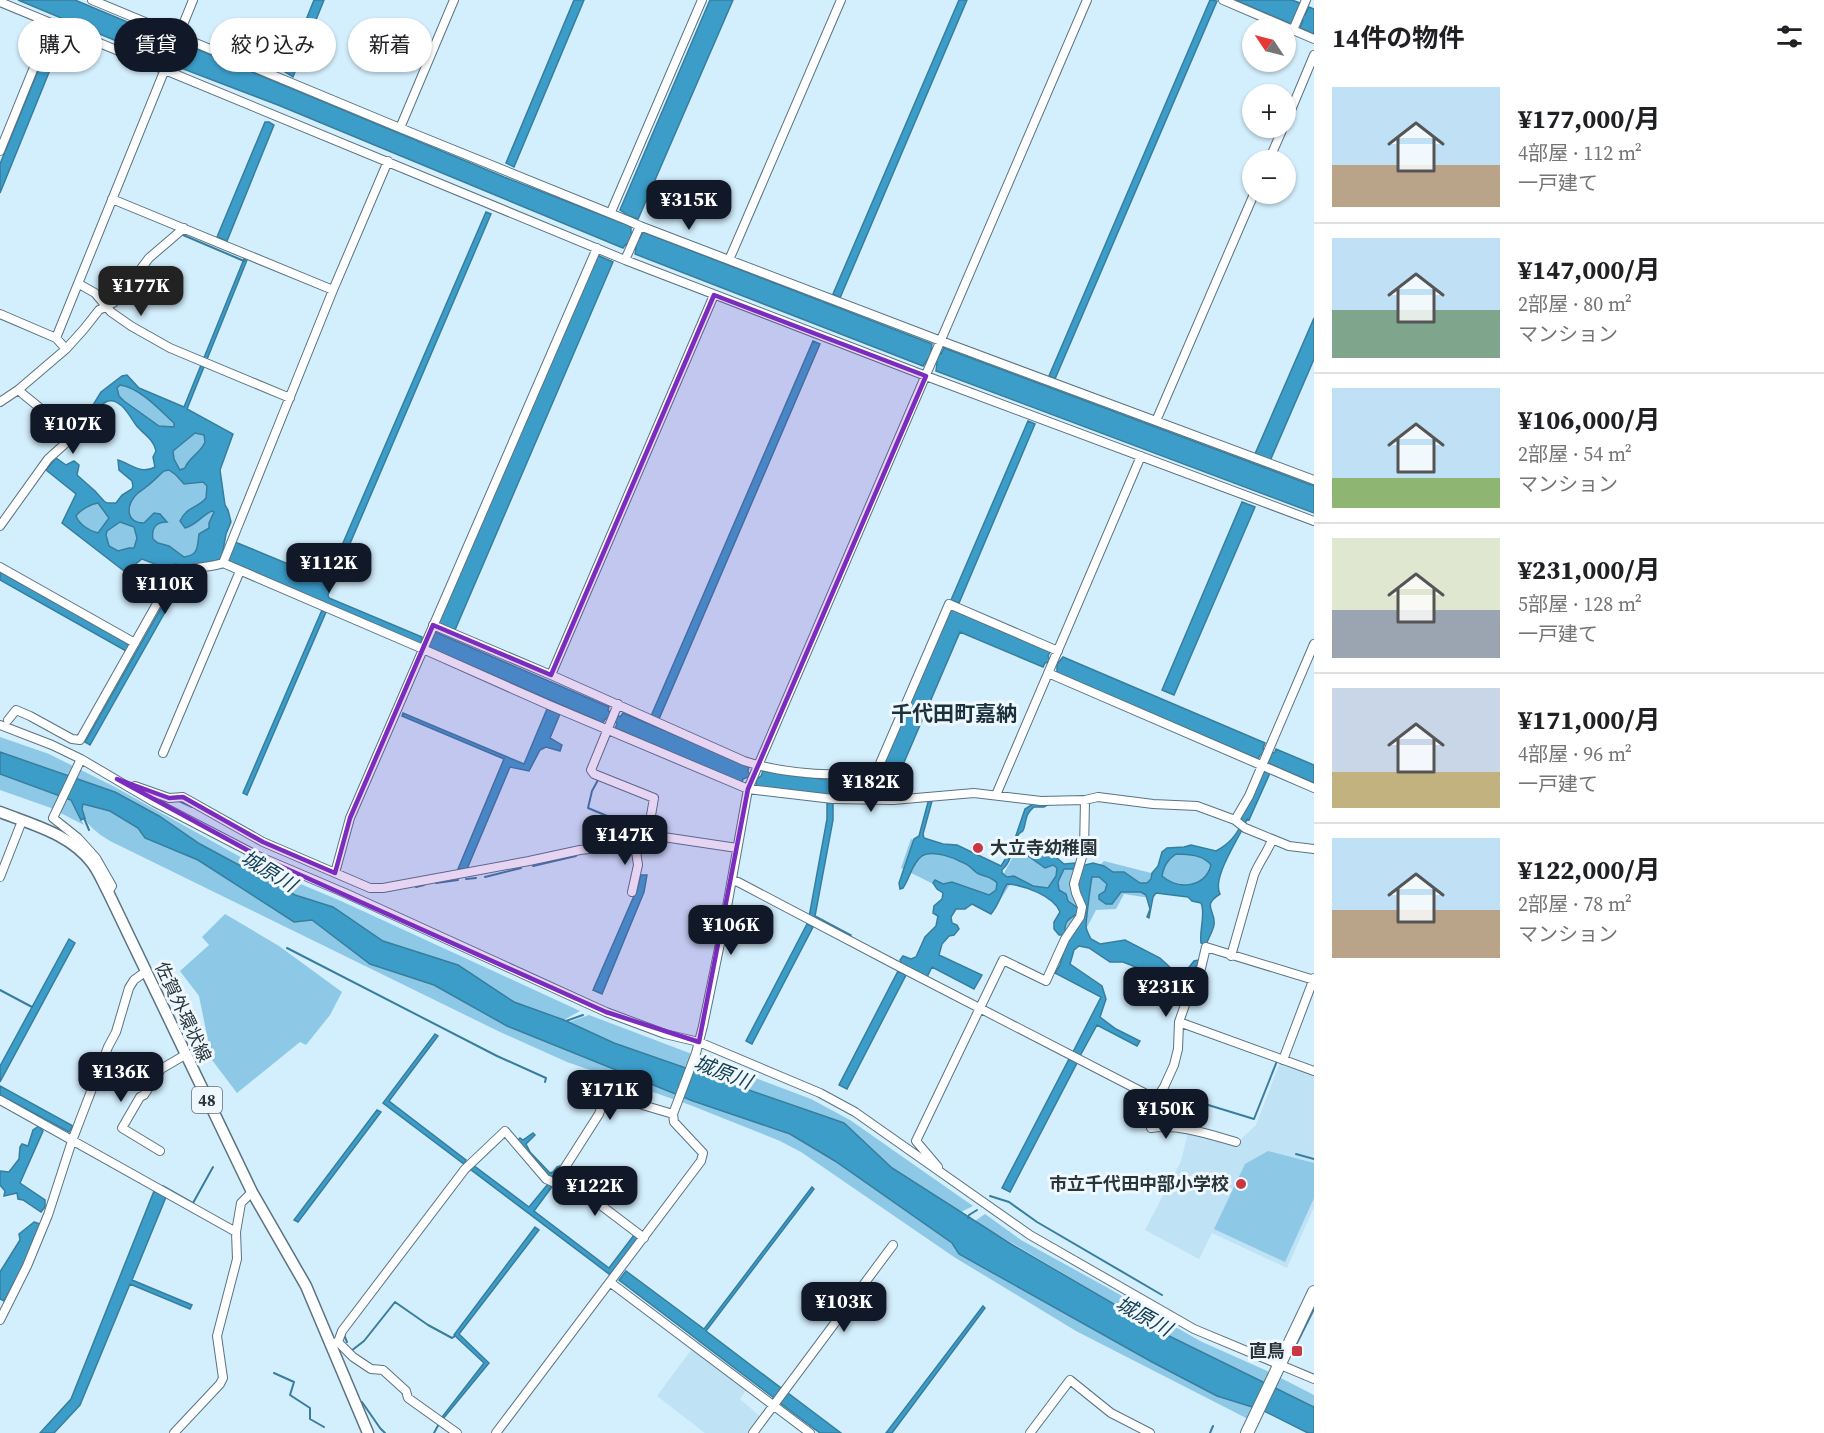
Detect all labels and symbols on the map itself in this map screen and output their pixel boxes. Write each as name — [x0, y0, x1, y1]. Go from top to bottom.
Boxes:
north arrow — [1242, 18, 1296, 72]
pin: ¥315K — [647, 180, 731, 231]
pin: ¥177K — [99, 266, 183, 317]
pin: ¥107K — [31, 404, 115, 455]
pin: ¥112K — [287, 543, 371, 594]
pin: ¥110K — [123, 564, 207, 615]
district label: 千代田町嘉納 — [891, 699, 1017, 728]
pin: ¥182K — [829, 762, 913, 813]
pin: ¥147K — [583, 815, 667, 866]
place label: 大立寺幼稚園 — [990, 835, 1098, 860]
marker: 大立寺幼稚園 — [971, 841, 985, 855]
water label: 城原川 — [236, 844, 304, 899]
pin: ¥106K — [689, 905, 773, 956]
street label: 佐賀外環状線 — [149, 958, 218, 1066]
pin: ¥231K — [1124, 967, 1208, 1018]
water label: 城原川 — [690, 1048, 758, 1097]
pin: ¥136K — [79, 1052, 163, 1103]
pin: ¥171K — [568, 1070, 652, 1121]
road number: 48 — [192, 1087, 222, 1113]
pin: ¥150K — [1124, 1089, 1208, 1140]
pin: ¥122K — [553, 1166, 637, 1217]
place label: 市立千代田中部小学校 — [1049, 1171, 1229, 1196]
marker: 市立千代田中部小学校 — [1234, 1177, 1248, 1191]
pin: ¥103K — [802, 1282, 886, 1333]
water label: 城原川 — [1111, 1289, 1179, 1344]
place label: 直鳥 — [1249, 1338, 1285, 1363]
marker: 直鳥 — [1290, 1344, 1304, 1358]

